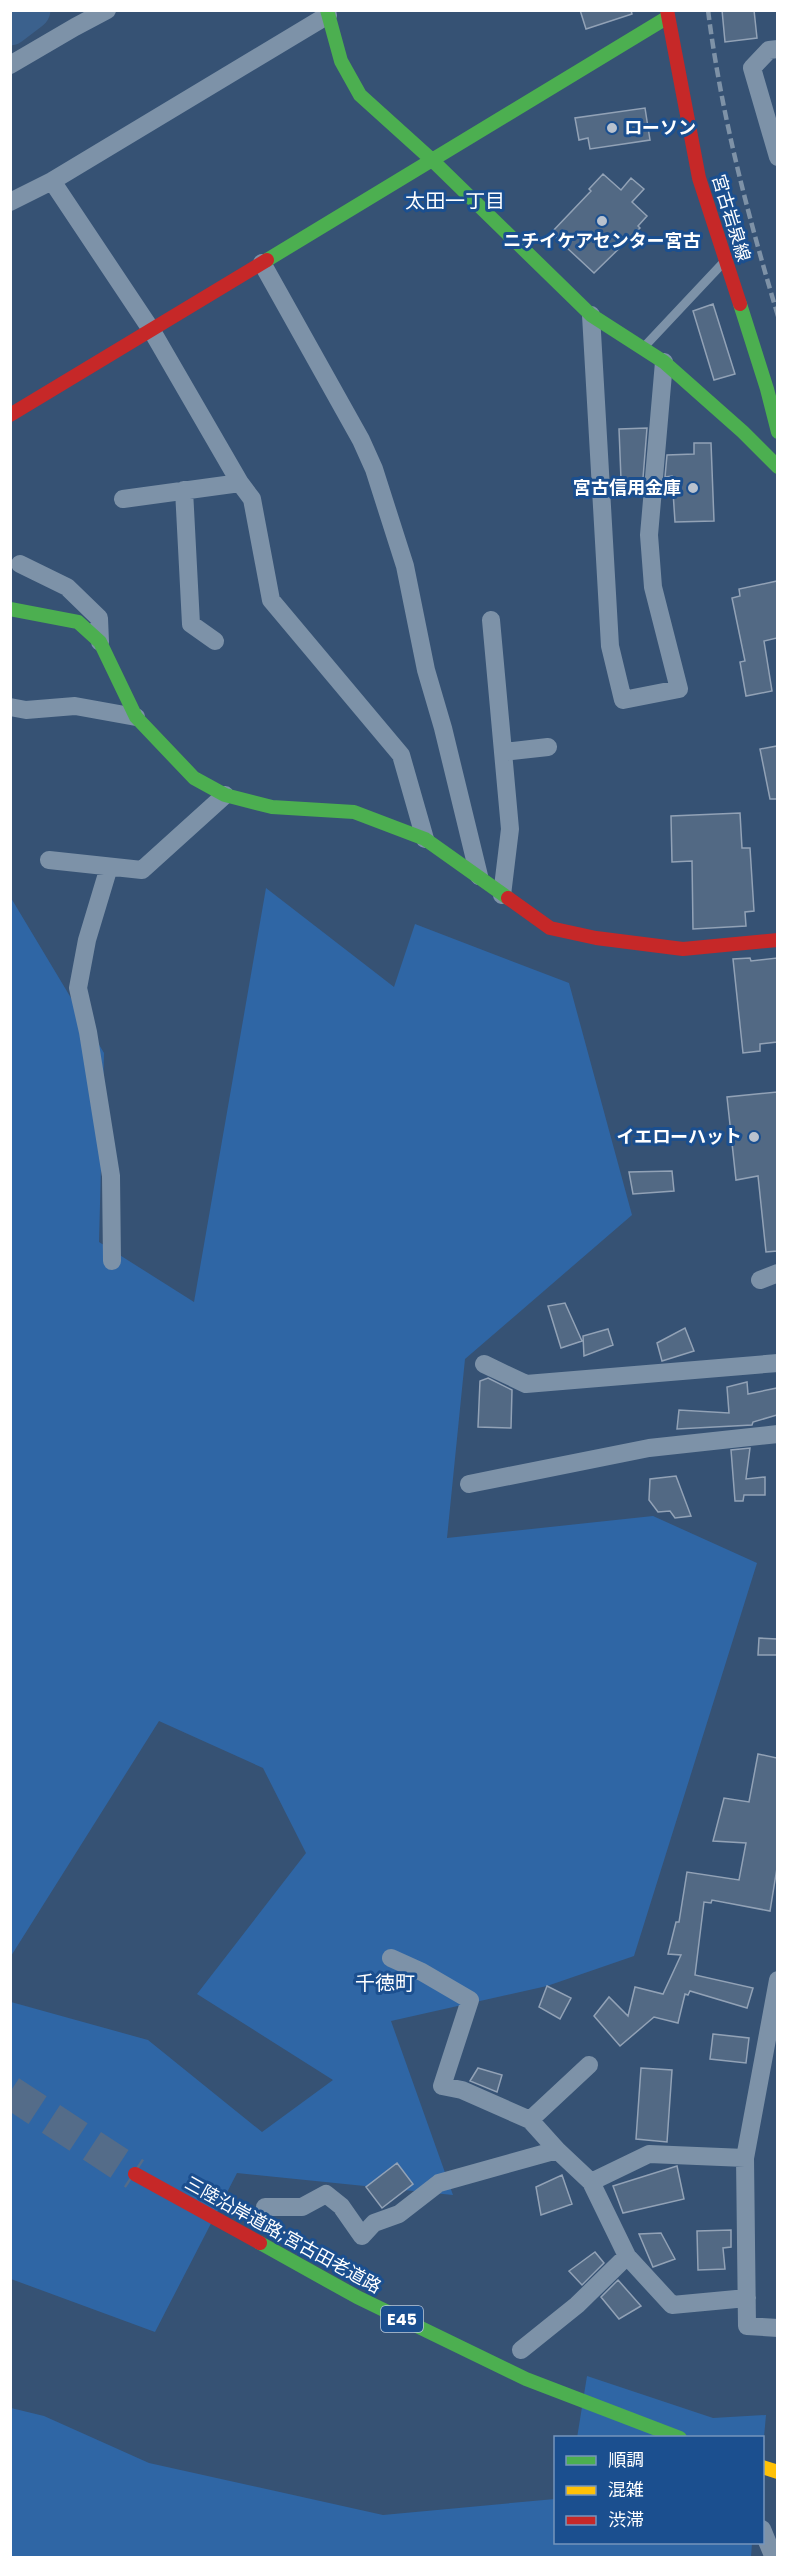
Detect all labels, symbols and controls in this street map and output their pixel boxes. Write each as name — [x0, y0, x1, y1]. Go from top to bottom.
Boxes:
place label: ローソン — [624, 115, 696, 140]
marker: ローソン — [605, 121, 619, 135]
street label: 宮古岩泉線 — [706, 171, 757, 265]
district label: 太田一丁目 — [405, 187, 505, 215]
marker: ニチイケアセンター宮古 — [595, 214, 609, 228]
place label: ニチイケアセンター宮古 — [503, 228, 701, 253]
place label: 宮古信用金庫 — [573, 475, 681, 500]
marker: 宮古信用金庫 — [686, 481, 700, 495]
place label: イエローハット — [617, 1124, 742, 1149]
marker: イエローハット — [747, 1130, 761, 1144]
district label: 千徳町 — [355, 1969, 415, 1997]
street label: 三陸沿岸道路;宮古田老道路 — [181, 2170, 386, 2299]
road number: E45 — [381, 2306, 423, 2332]
legend — [554, 2436, 764, 2544]
text: 順調 — [608, 2447, 644, 2472]
text: 混雑 — [608, 2477, 644, 2502]
text: 渋滞 — [608, 2507, 644, 2532]

